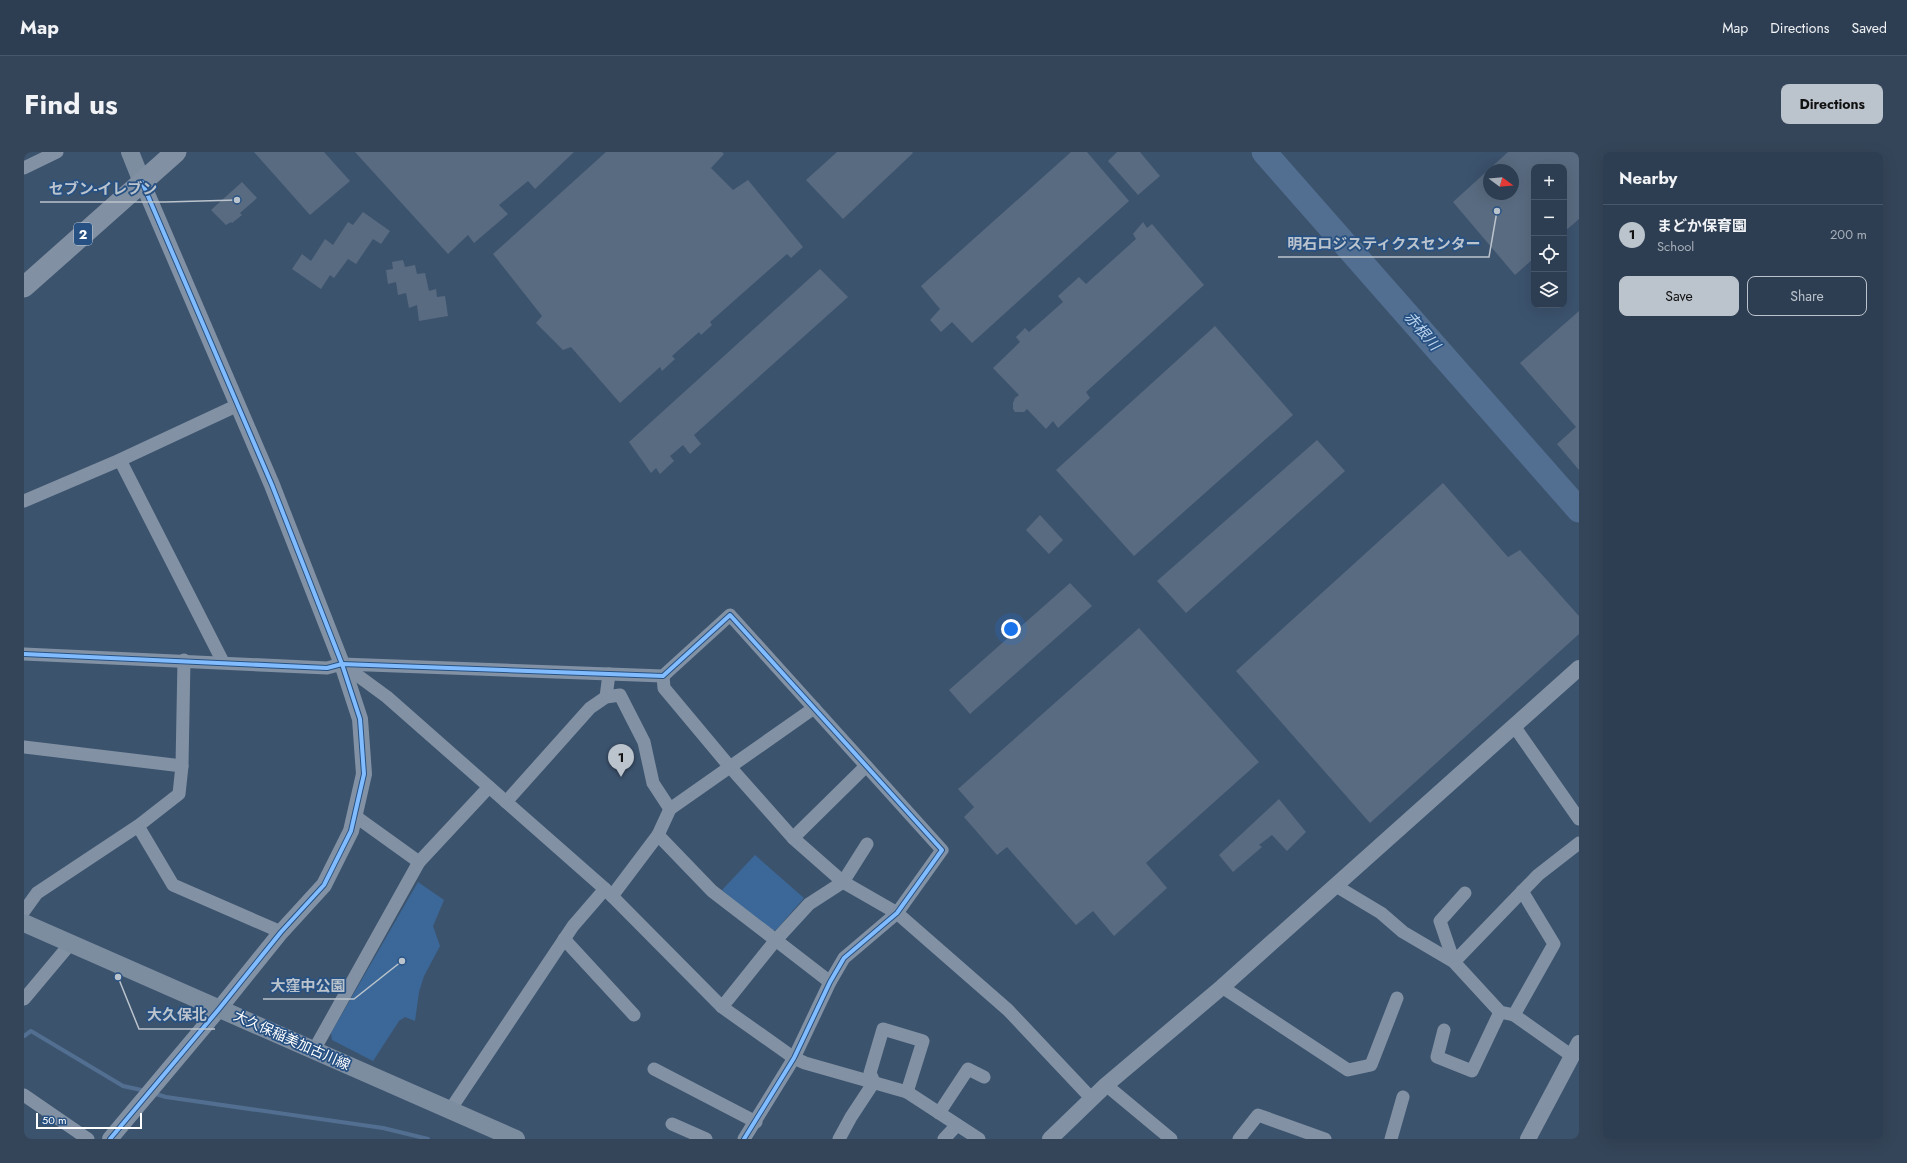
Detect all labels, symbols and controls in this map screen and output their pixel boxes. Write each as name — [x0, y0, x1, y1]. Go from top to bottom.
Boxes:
text: Map — [20, 14, 59, 41]
text: Map — [1722, 18, 1748, 38]
text: Directions — [1770, 18, 1830, 38]
text: Saved — [1852, 18, 1887, 38]
text: Find us — [24, 84, 118, 125]
button: Directions — [1781, 84, 1883, 124]
north arrow — [1483, 164, 1519, 200]
map controls — [1531, 164, 1567, 308]
button: + — [1531, 164, 1567, 200]
text: Nearby — [1619, 166, 1677, 190]
callout: セブン-イレブン — [40, 175, 165, 202]
text: セブン-イレブン — [49, 178, 157, 200]
button: − — [1531, 200, 1567, 236]
text: まどか保育園 — [1657, 215, 1747, 237]
road number: 2 — [74, 223, 92, 245]
text: 1 — [1629, 225, 1635, 244]
text: 200 m — [1830, 225, 1867, 244]
callout: 明石ロジスティクスセンター — [1278, 230, 1489, 257]
text: 明石ロジスティクスセンター — [1287, 233, 1481, 255]
button: locate — [1531, 236, 1567, 272]
text: School — [1657, 237, 1694, 256]
button: layers — [1531, 272, 1567, 308]
button: Save — [1619, 276, 1739, 316]
button: Share — [1747, 276, 1867, 316]
water label: 赤根川 — [1399, 307, 1446, 357]
your location — [1001, 619, 1021, 639]
pin: 1 — [608, 744, 634, 777]
callout: 大窪中公園 — [263, 972, 354, 999]
text: 大窪中公園 — [270, 975, 346, 997]
callout: 大久保北 — [139, 1002, 215, 1029]
text: 大久保北 — [147, 1004, 207, 1026]
street label: 大久保稲美加古川線 — [230, 1005, 354, 1075]
scale bar — [36, 1111, 142, 1130]
text: 50 m — [42, 1112, 67, 1128]

